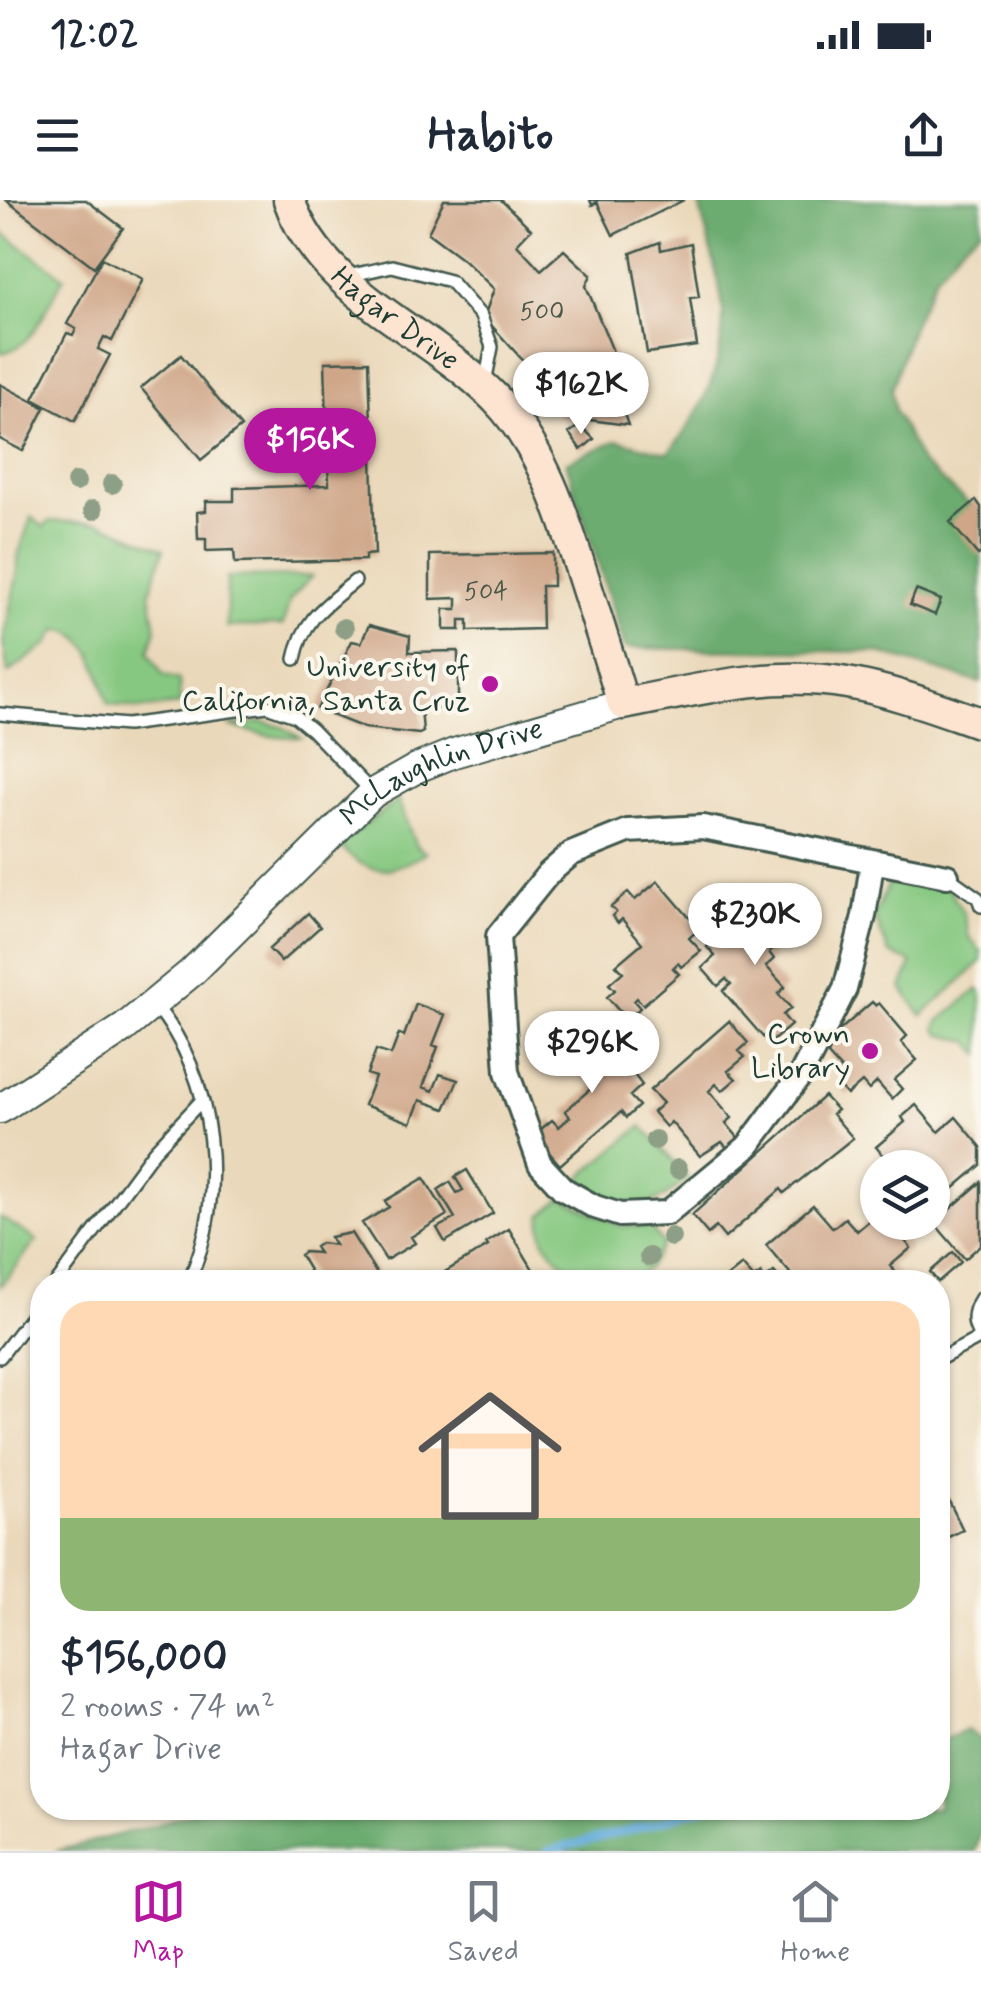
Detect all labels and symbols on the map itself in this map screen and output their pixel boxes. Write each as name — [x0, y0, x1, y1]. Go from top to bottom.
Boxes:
street label: Hagar Drive — [322, 258, 467, 379]
house number: 500 — [520, 296, 564, 329]
pin: $162K — [511, 352, 651, 437]
pin: $156K — [240, 408, 380, 493]
house number: 504 — [464, 576, 508, 609]
place label: University of California, Santa Cruz — [182, 648, 470, 723]
marker: University of California, Santa Cruz — [479, 673, 501, 695]
street label: McLaughlin Drive — [331, 709, 547, 835]
pin: $230K — [685, 883, 825, 968]
pin: $296K — [522, 1011, 662, 1096]
place label: Crown Library — [751, 1015, 850, 1088]
marker: Crown Library — [859, 1040, 881, 1062]

